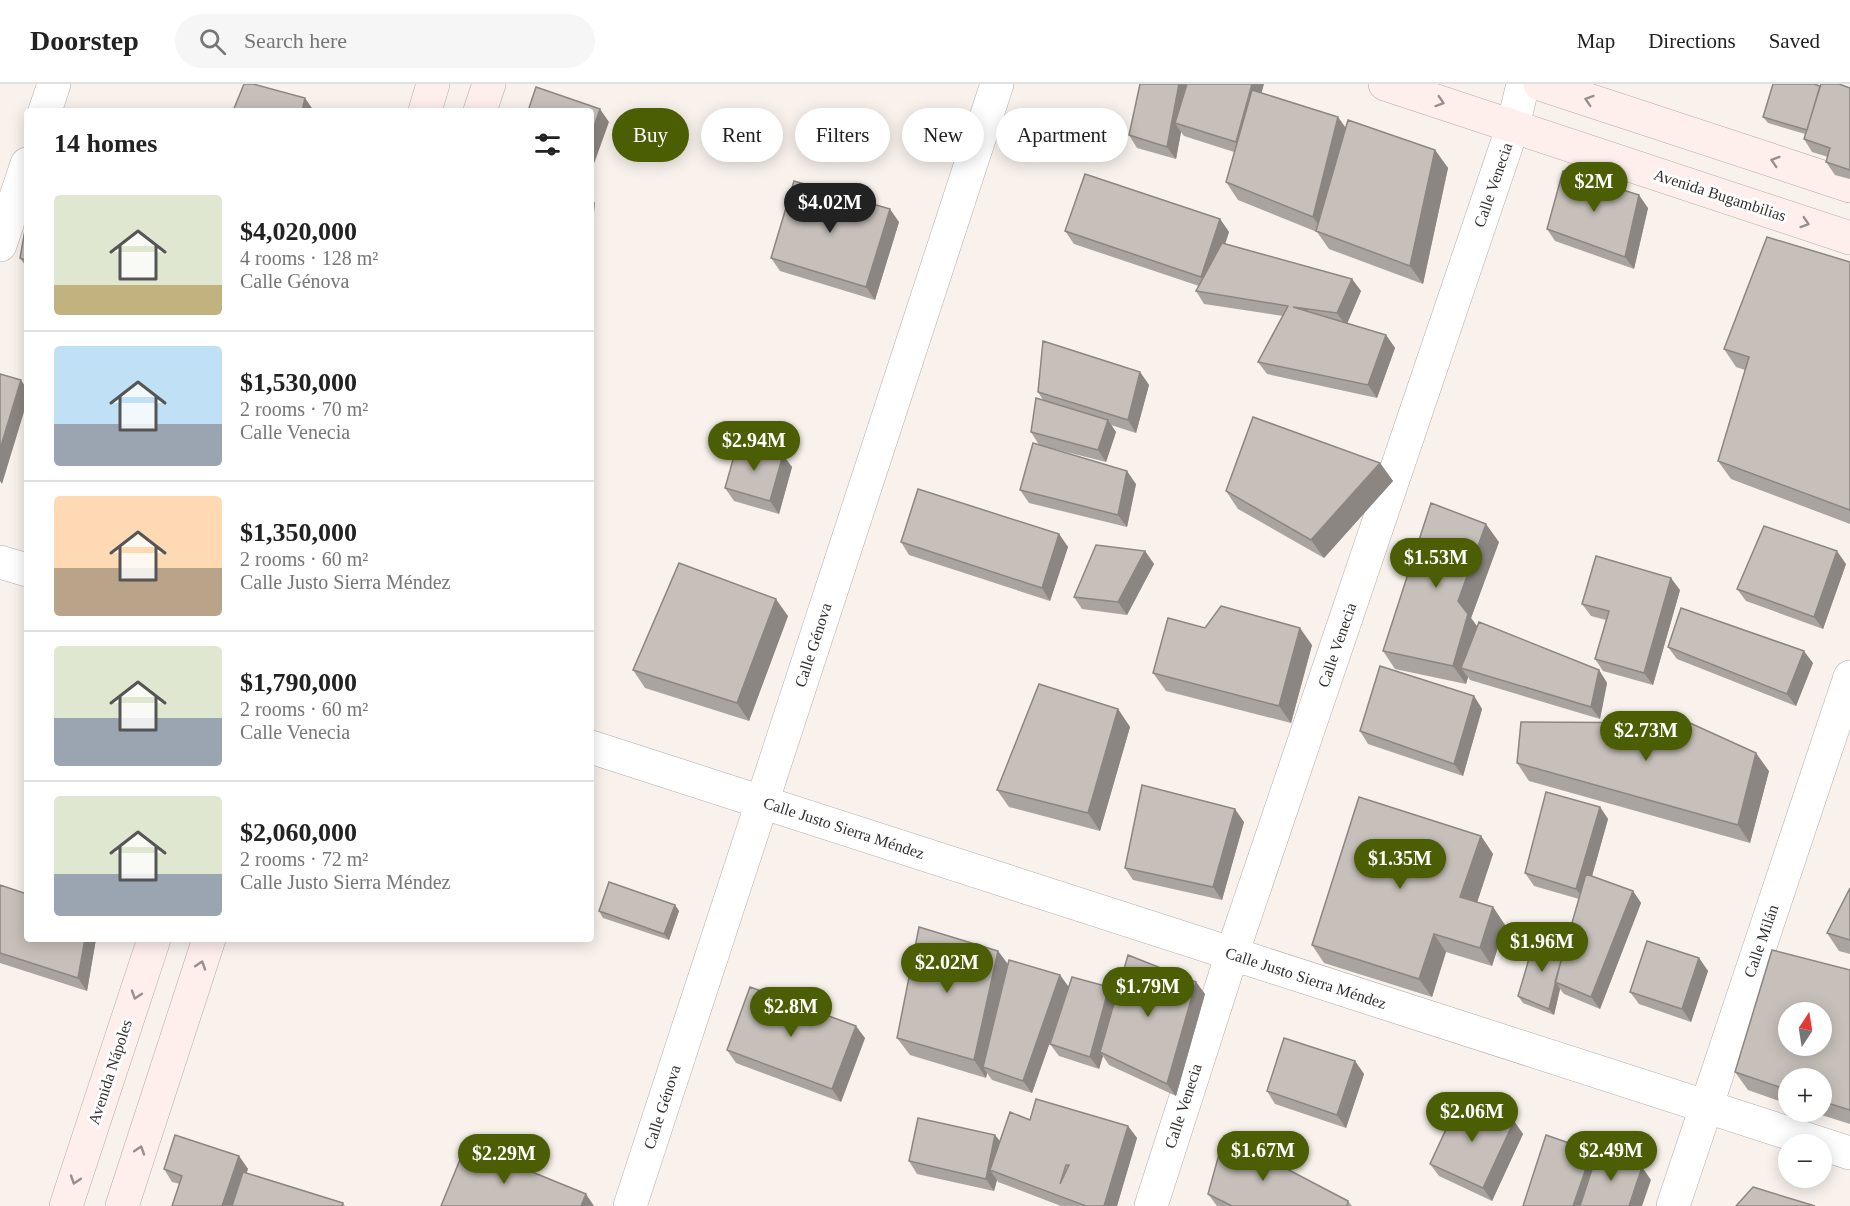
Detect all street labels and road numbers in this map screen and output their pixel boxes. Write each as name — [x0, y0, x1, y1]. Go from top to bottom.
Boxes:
street label: Calle Venecia — [1471, 141, 1515, 229]
street label: Avenida Bugambilias — [1651, 166, 1788, 225]
street label: Calle Génova — [791, 601, 835, 689]
street label: Calle Venecia — [1315, 601, 1359, 689]
street label: Calle Justo Sierra Méndez — [761, 794, 927, 862]
street label: Calle Milán — [1741, 902, 1781, 980]
street label: Calle Justo Sierra Méndez — [1223, 944, 1389, 1012]
street label: Avenida Nápoles — [85, 1017, 136, 1127]
street label: Calle Venecia — [1161, 1061, 1205, 1151]
street label: Calle Génova — [640, 1063, 684, 1151]

